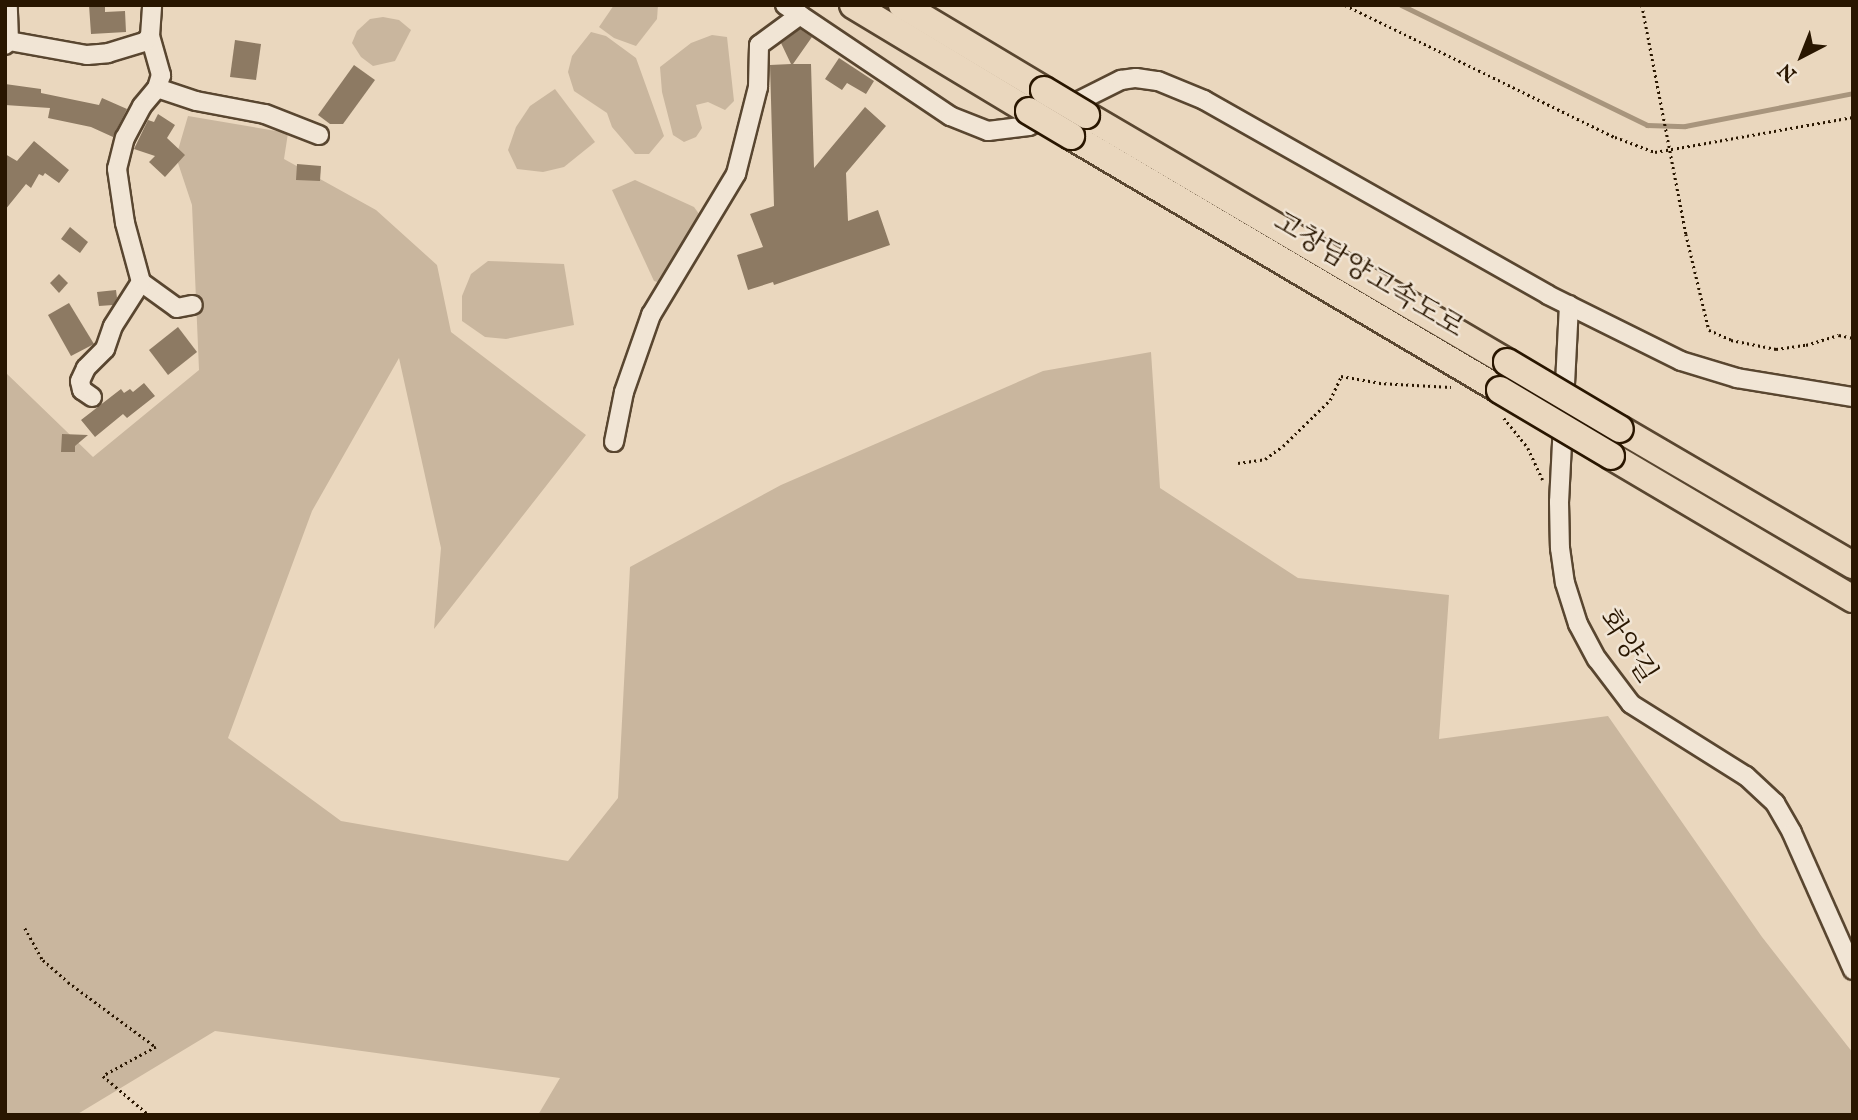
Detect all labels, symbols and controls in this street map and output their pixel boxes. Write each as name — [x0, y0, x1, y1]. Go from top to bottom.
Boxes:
north arrow — [1767, 21, 1837, 91]
text: N — [1774, 57, 1802, 86]
street label: 고창담양고속도로 — [1267, 206, 1469, 346]
street label: 화양길 — [1591, 604, 1663, 690]

